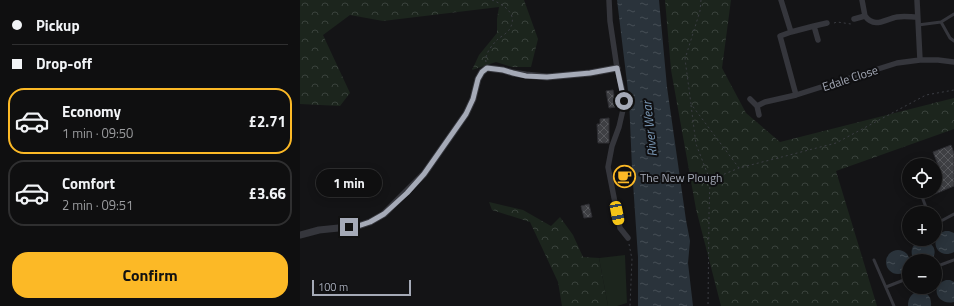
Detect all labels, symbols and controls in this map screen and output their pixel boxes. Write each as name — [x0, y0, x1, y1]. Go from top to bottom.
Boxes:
text: Pickup — [36, 14, 80, 37]
text: Drop-off — [36, 52, 92, 75]
street label: Edale Close — [820, 60, 880, 96]
route start — [615, 92, 633, 110]
water label: River Wear — [636, 98, 662, 158]
text: Economy — [62, 100, 121, 123]
icon: car — [14, 103, 50, 139]
text: £2.71 — [249, 110, 286, 133]
text: 1 min · 09:50 — [62, 123, 133, 143]
map controls — [902, 158, 942, 294]
button: locate — [902, 158, 942, 198]
cafe icon: The New Plough — [612, 164, 638, 190]
place label: The New Plough — [640, 168, 723, 187]
callout: 1 min — [316, 169, 382, 197]
text: Comfort — [62, 172, 115, 195]
text: 1 min — [333, 173, 365, 193]
icon: car — [14, 175, 50, 211]
text: £3.66 — [249, 182, 286, 205]
text: 2 min · 09:51 — [62, 195, 133, 215]
car — [609, 200, 625, 226]
button: + — [902, 206, 942, 246]
route end — [340, 218, 358, 236]
button: Confirm — [12, 252, 288, 298]
button: − — [902, 254, 942, 294]
scale bar — [312, 278, 411, 297]
text: 100 m — [318, 279, 348, 295]

